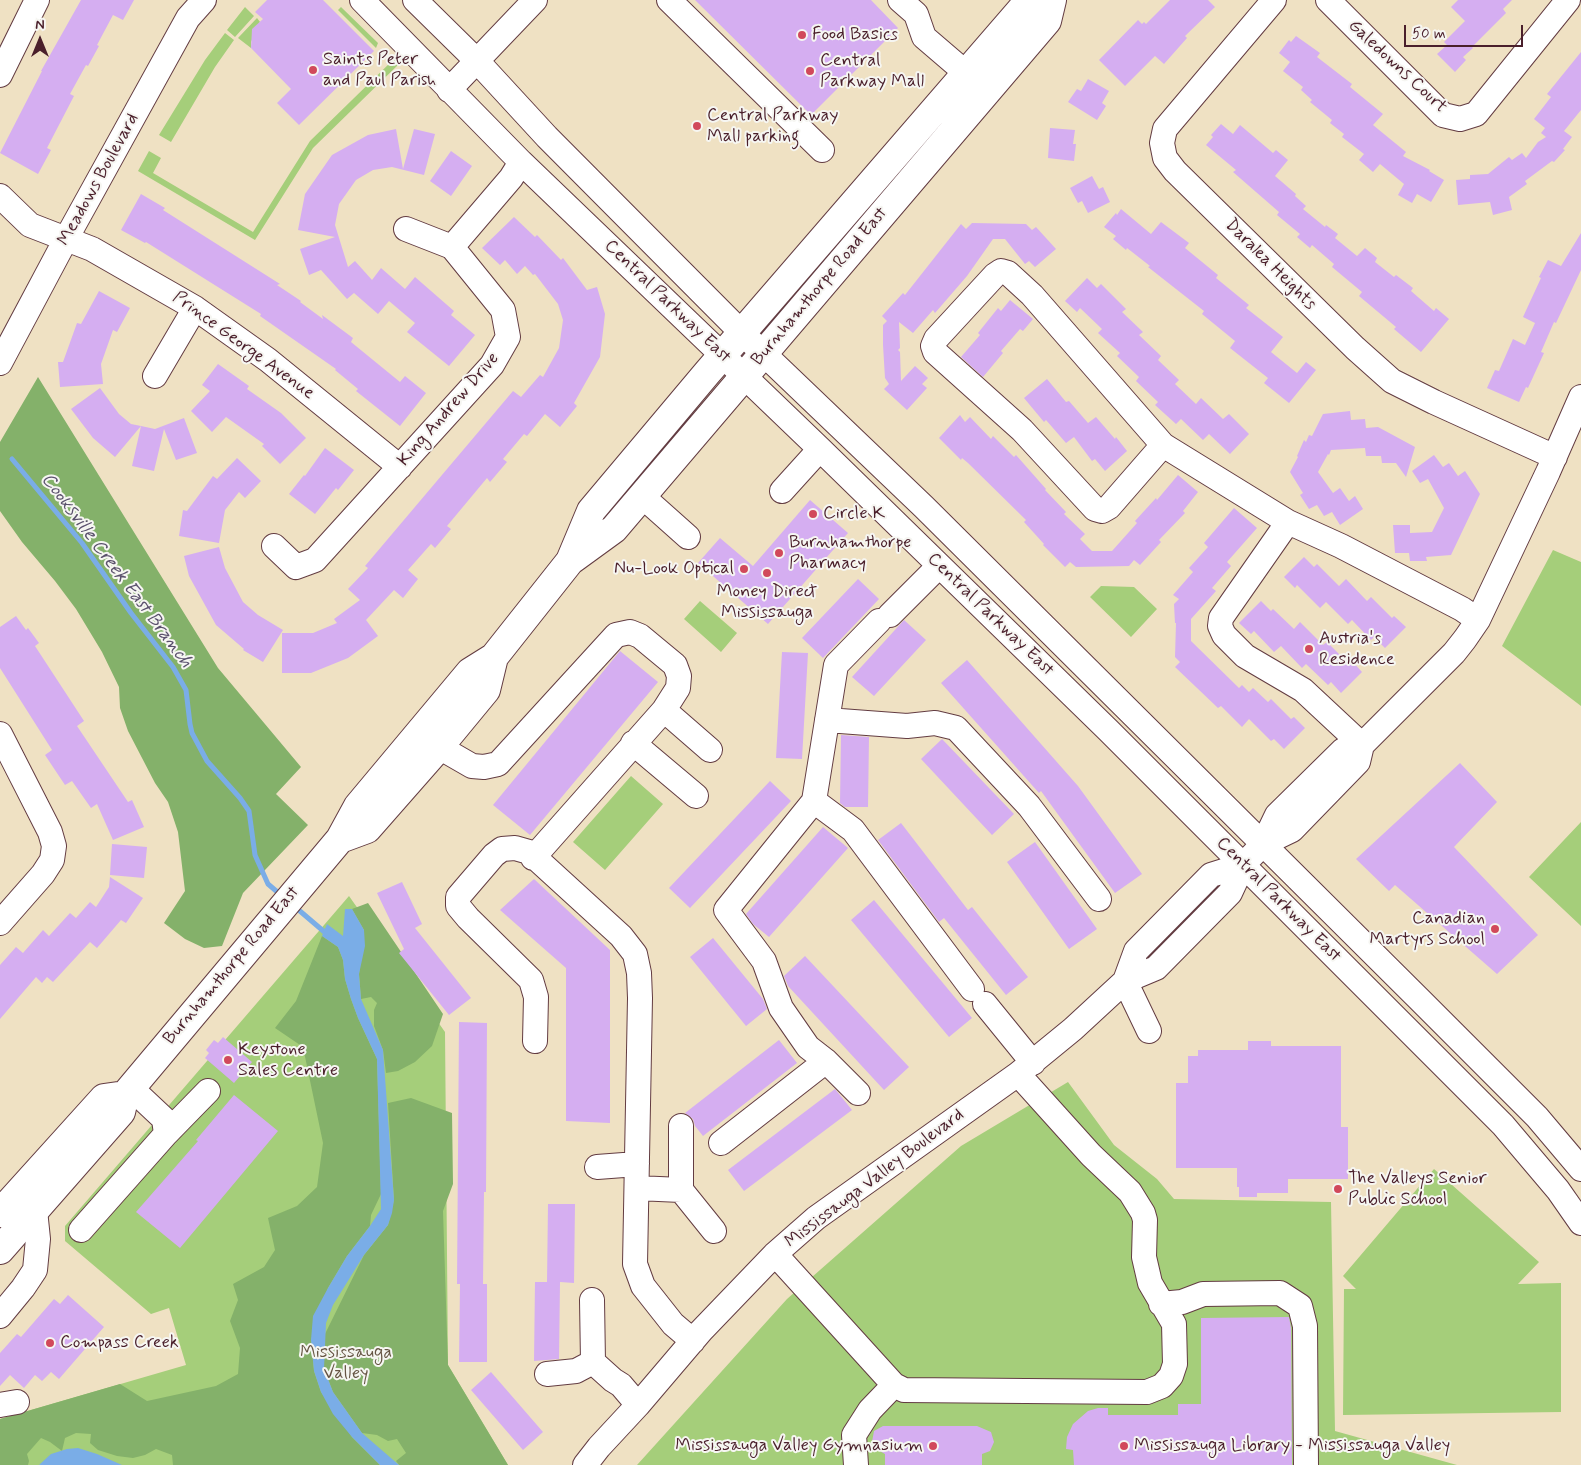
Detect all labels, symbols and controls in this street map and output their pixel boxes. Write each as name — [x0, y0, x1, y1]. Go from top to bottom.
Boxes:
north arrow — [15, 15, 65, 65]
scale bar — [1406, 15, 1525, 47]
text: N — [35, 16, 45, 34]
street label: Galedowns Court — [1343, 16, 1451, 118]
place label: Food Basics — [812, 24, 898, 46]
text: 50 m — [1412, 24, 1446, 44]
marker: Food Basics — [796, 29, 808, 41]
place label: Saints Peter and Paul Parish — [323, 49, 436, 92]
place label: Central Parkway Mall — [820, 50, 924, 92]
marker: Saints Peter and Paul Parish — [307, 64, 319, 76]
marker: Central Parkway Mall — [804, 65, 816, 77]
place label: Central Parkway Mall parking — [707, 105, 838, 148]
street label: Meadows Boulevard — [54, 110, 144, 250]
marker: Central Parkway Mall parking — [691, 120, 703, 132]
street label: Burnhamthorpe Road East — [747, 203, 893, 371]
street label: Daralea Heights — [1220, 215, 1320, 315]
street label: Central Parkway East — [599, 236, 735, 368]
street label: Prince George Avenue — [168, 287, 318, 405]
street label: King Andrew Drive — [394, 349, 504, 471]
water label: Cooksville Creek East Branch — [35, 469, 197, 673]
place label: Circle K — [823, 503, 885, 525]
marker: Circle K — [807, 508, 819, 520]
place label: Burnhamthorpe Pharmacy — [789, 532, 911, 574]
marker: Burnhamthorpe Pharmacy — [773, 547, 785, 559]
street label: Central Parkway East — [922, 549, 1058, 681]
place label: Nu-Look Optical — [614, 558, 734, 580]
marker: Nu-Look Optical — [738, 563, 750, 575]
marker: Money Direct Mississauga — [761, 567, 773, 579]
place label: Money Direct Mississauga — [717, 581, 817, 624]
place label: Austria's Residence — [1319, 628, 1395, 670]
marker: Austria's Residence — [1303, 643, 1315, 655]
street label: Central Parkway East — [1211, 833, 1345, 967]
street label: Burnhamthorpe Road East — [159, 882, 305, 1050]
place label: Canadian Martyrs School — [1369, 908, 1485, 951]
marker: Canadian Martyrs School — [1489, 923, 1501, 935]
place label: Keystone Sales Centre — [238, 1039, 338, 1082]
marker: Keystone Sales Centre — [222, 1054, 234, 1066]
street label: Mississauga Valley Boulevard — [781, 1105, 969, 1253]
place label: The Valleys Senior Public School — [1348, 1168, 1487, 1210]
marker: The Valleys Senior Public School — [1332, 1183, 1344, 1195]
place label: Compass Creek — [60, 1332, 179, 1354]
marker: Compass Creek — [44, 1337, 56, 1349]
park label: Mississauga Valley — [300, 1342, 392, 1385]
place label: Mississauga Valley Gymnasium — [675, 1435, 923, 1457]
place label: Mississauga Library - Mississauga Valley — [1134, 1435, 1450, 1457]
marker: Mississauga Valley Gymnasium — [927, 1440, 939, 1452]
marker: Mississauga Library - Mississauga Valley — [1118, 1440, 1130, 1452]

